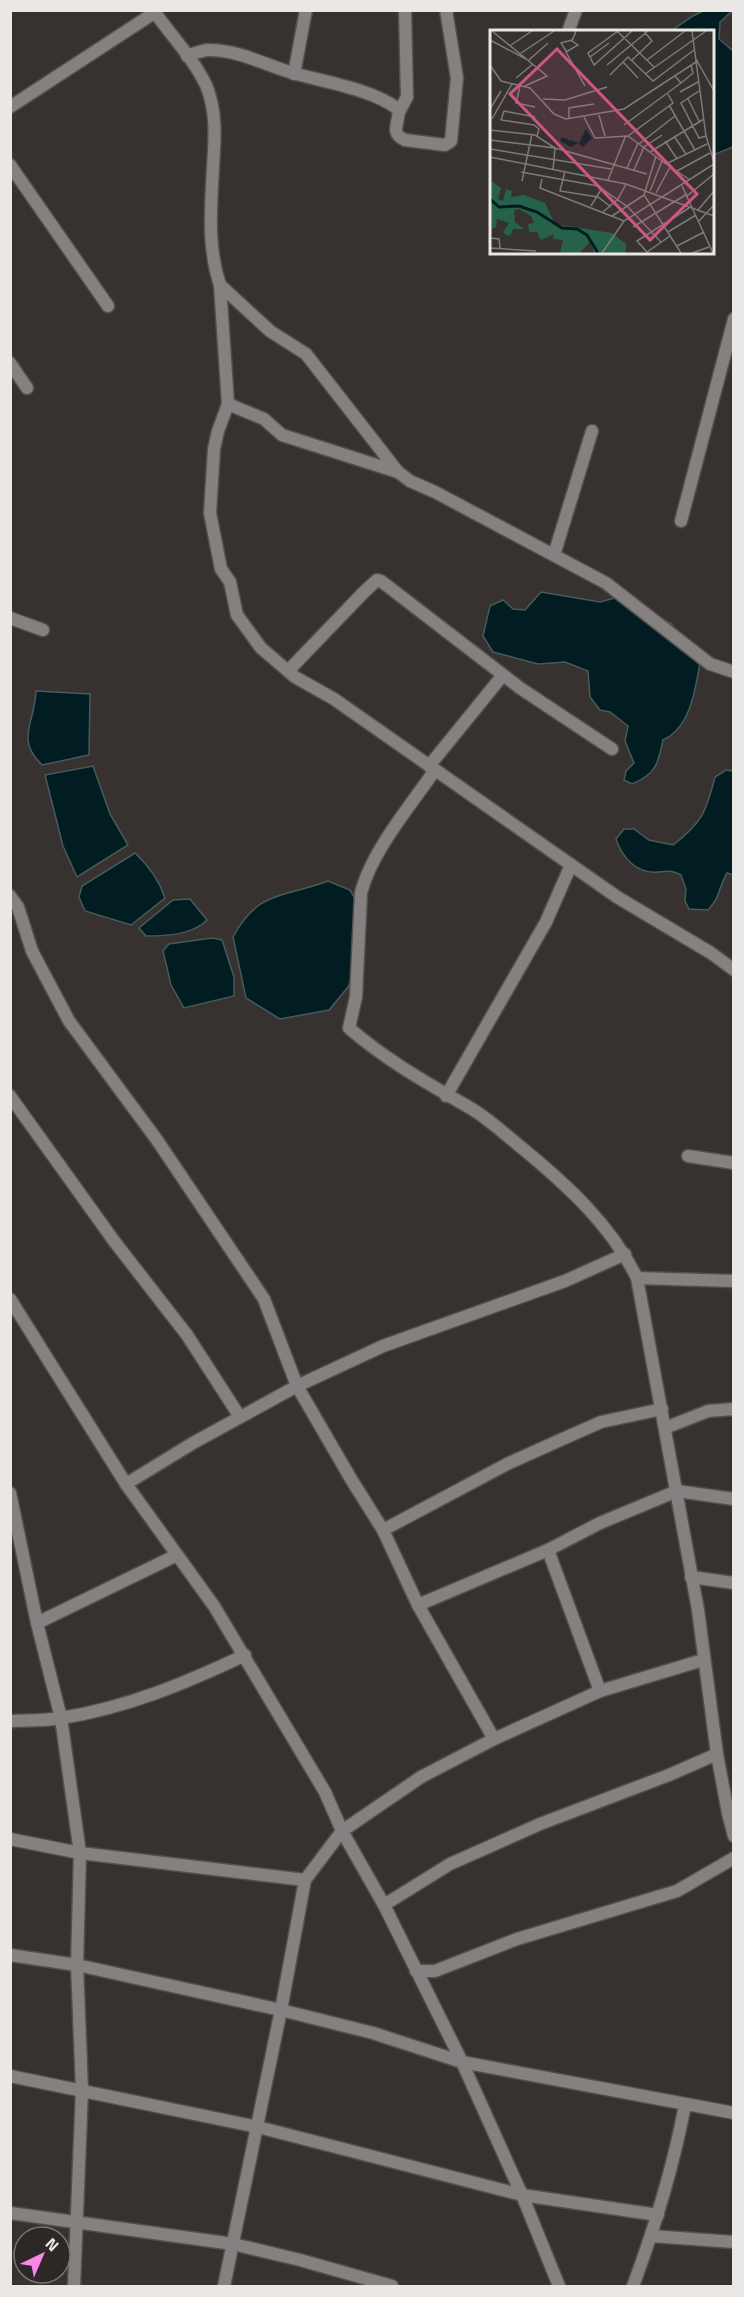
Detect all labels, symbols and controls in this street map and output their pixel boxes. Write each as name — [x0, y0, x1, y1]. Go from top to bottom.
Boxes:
inset map — [490, 30, 714, 254]
north arrow — [12, 2225, 72, 2285]
text: N — [40, 2232, 65, 2257]

